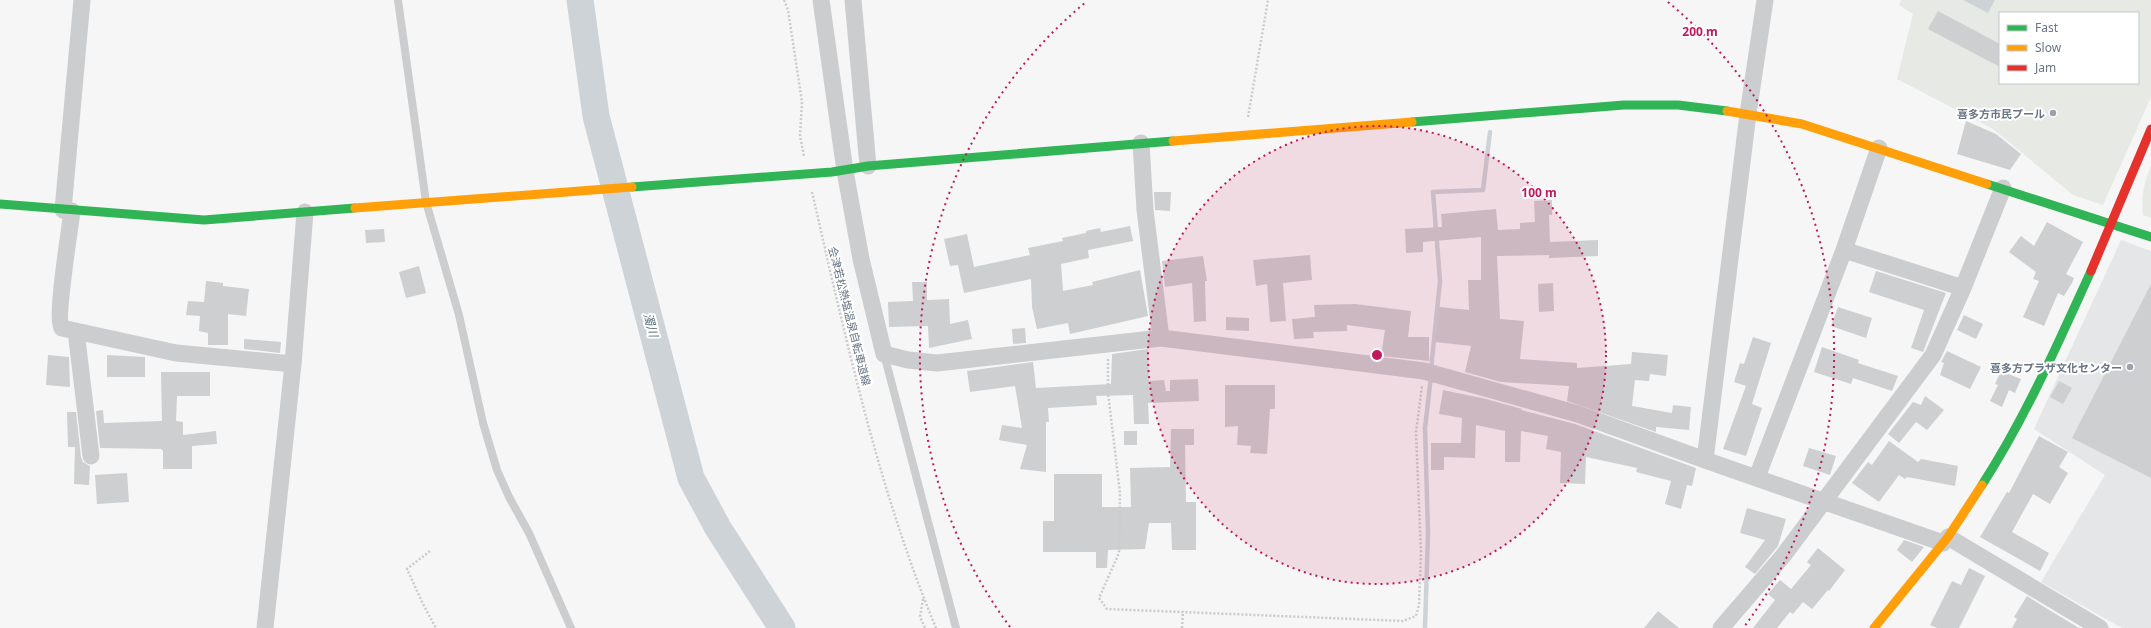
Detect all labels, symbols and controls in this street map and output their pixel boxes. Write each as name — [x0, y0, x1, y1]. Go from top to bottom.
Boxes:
legend — [1999, 12, 2139, 84]
text: Fast — [2035, 19, 2059, 36]
text: 200 m — [1682, 23, 1718, 40]
text: Slow — [2035, 39, 2062, 56]
text: Jam — [2034, 59, 2056, 76]
place label: 喜多方市民プール — [1957, 106, 2045, 121]
marker: 喜多方市民プール — [2048, 108, 2058, 118]
text: 100 m — [1521, 184, 1557, 201]
street label: 会津若松熱塩温泉自転車道線 — [825, 245, 875, 387]
water label: 濁川 — [640, 311, 663, 341]
centre of rings — [1370, 348, 1384, 362]
place label: 喜多方プラザ文化センター — [1990, 360, 2122, 375]
marker: 喜多方プラザ文化センター — [2125, 362, 2135, 372]

